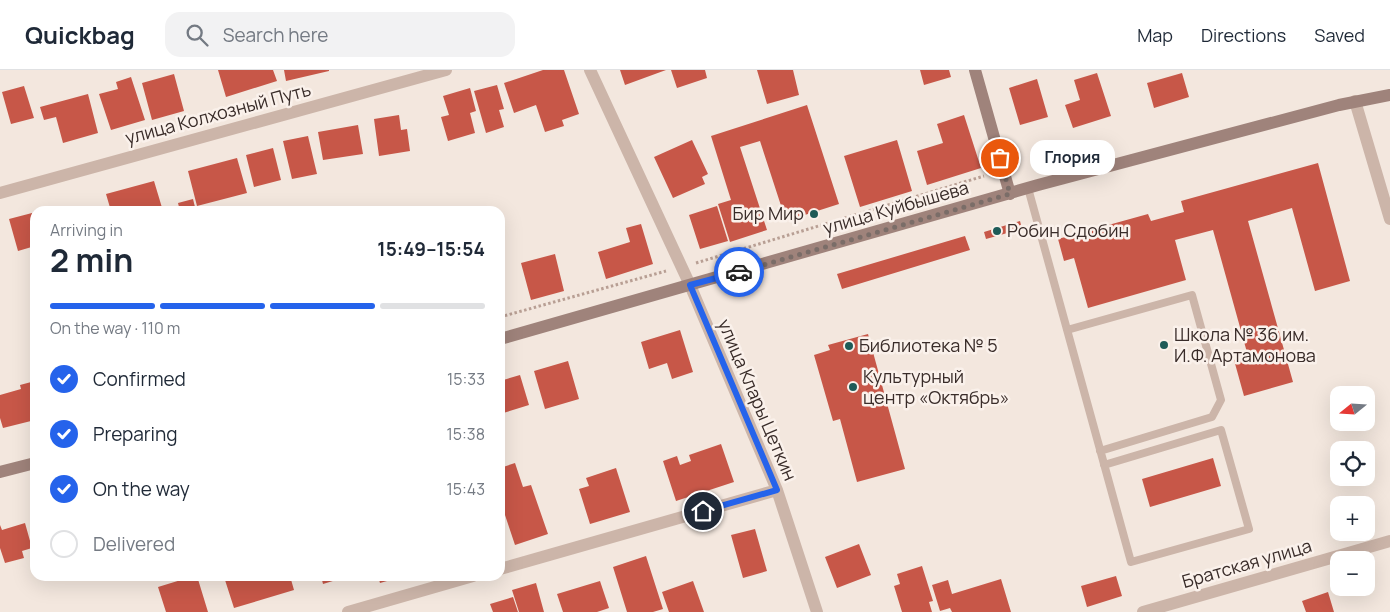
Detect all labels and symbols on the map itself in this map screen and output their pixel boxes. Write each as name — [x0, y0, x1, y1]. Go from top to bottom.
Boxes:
street label: улица Колхозный Путь — [122, 77, 313, 149]
pin — [979, 137, 1021, 179]
callout: Глория — [1030, 140, 1115, 176]
street label: улица Куйбышева — [820, 175, 971, 239]
place label: Бир Мир — [733, 201, 804, 225]
marker: Бир Мир — [808, 208, 820, 220]
place label: Робин Сдобин — [1007, 218, 1129, 242]
marker: Робин Сдобин — [991, 225, 1003, 237]
courier — [714, 247, 764, 297]
street label: улица Клары Цеткин — [713, 315, 803, 484]
place label: Школа № 36 им. И.Ф. Артамонова — [1174, 322, 1316, 367]
place label: Библиотека № 5 — [859, 333, 998, 357]
marker: Школа № 36 им. И.Ф. Артамонова — [1158, 339, 1170, 351]
marker: Библиотека № 5 — [843, 340, 855, 352]
place label: Культурный центр «Октябрь» — [863, 364, 1009, 409]
marker: Культурный центр «Октябрь» — [847, 381, 859, 393]
north arrow — [1330, 386, 1375, 431]
pin — [682, 490, 724, 532]
street label: Братская улица — [1179, 533, 1314, 593]

